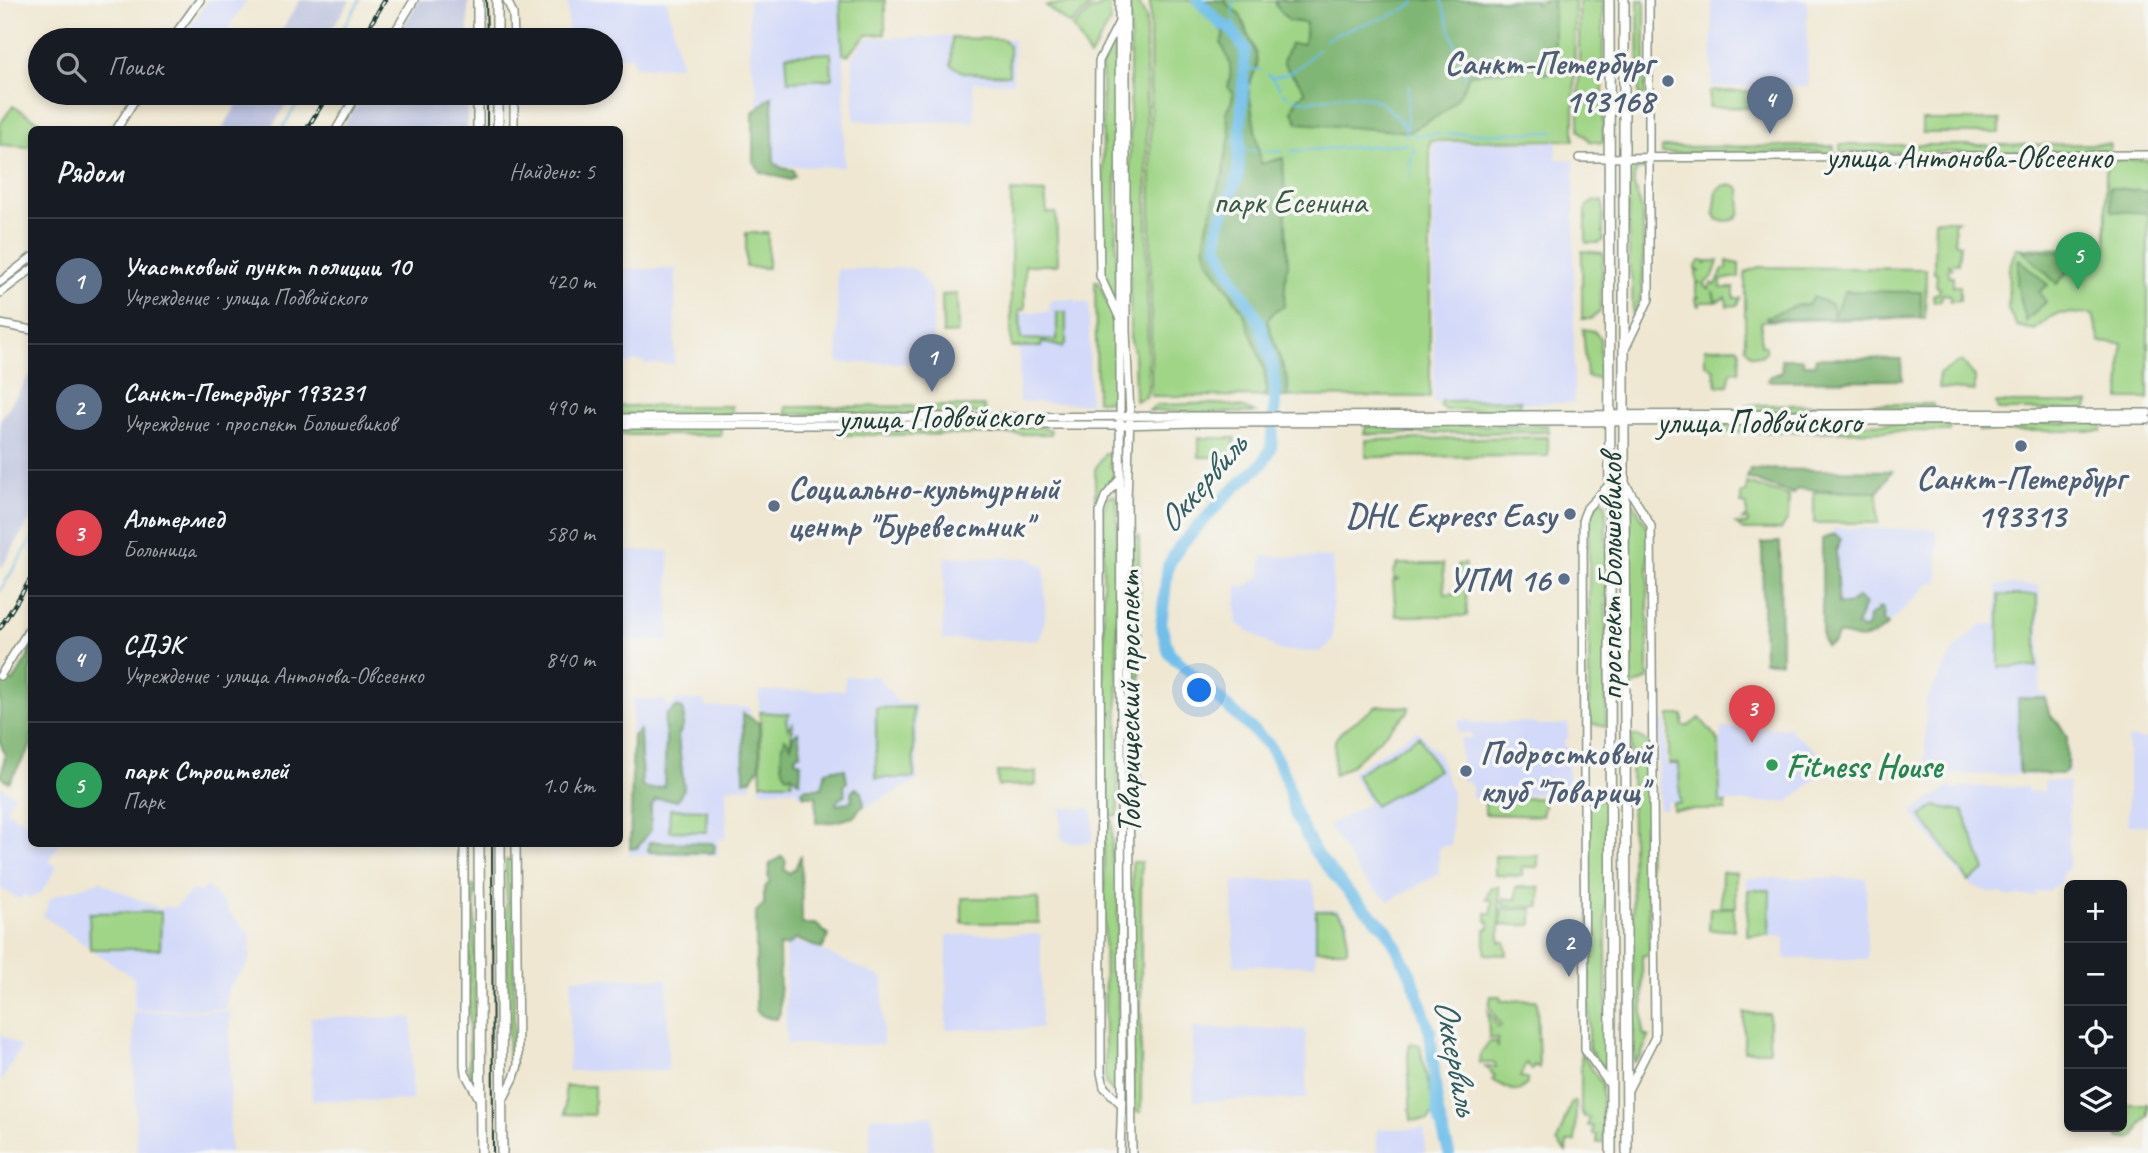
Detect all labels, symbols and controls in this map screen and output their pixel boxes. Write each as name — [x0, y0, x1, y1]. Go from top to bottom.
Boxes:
search box — [28, 28, 623, 105]
place label: Санкт-Петербург 193168 — [1445, 42, 1658, 122]
icon: search — [52, 48, 90, 86]
text: Поиск — [108, 50, 163, 83]
marker: Санкт-Петербург 193168 — [1660, 73, 1676, 89]
pin: 4 — [1747, 76, 1793, 134]
street label: улица Антонова-Овсеенко — [1824, 136, 2114, 178]
text: Рядом — [56, 153, 123, 191]
text: Найдено: 5 — [509, 157, 595, 186]
park label: парк Есенина — [1213, 181, 1369, 223]
pin: 5 — [2055, 232, 2101, 290]
text: Участковый пункт полиции 10 — [123, 250, 411, 283]
text: 1 — [74, 267, 84, 296]
text: 420 m — [546, 267, 595, 296]
text: Учреждение · улица Подвойского — [123, 283, 366, 312]
pin: 1 — [909, 334, 955, 392]
text: Санкт-Петербург 193231 — [123, 376, 364, 409]
text: 2 — [74, 393, 84, 422]
text: 490 m — [546, 393, 595, 422]
street label: улица Подвойского — [835, 394, 1046, 440]
street label: улица Подвойского — [1655, 401, 1865, 443]
text: Учреждение · проспект Большевиков — [123, 409, 396, 438]
water label: Оккервиль — [1146, 422, 1259, 542]
marker: Санкт-Петербург 193313 — [2013, 438, 2029, 454]
street label: проспект Большевиков — [1590, 448, 1632, 700]
place label: Санкт-Петербург 193313 — [1916, 457, 2130, 537]
place label: Социально-культурный центр "Буревестник" — [788, 467, 1061, 547]
place label: DHL Express Easy — [1346, 494, 1559, 536]
marker: Социально-культурный центр "Буревестник" — [766, 498, 782, 514]
text: Альтермед — [123, 502, 224, 535]
marker: DHL Express Easy — [1562, 506, 1578, 522]
text: 3 — [74, 519, 84, 548]
text: 580 m — [546, 519, 595, 548]
text: Больница — [123, 535, 195, 564]
place label: УПМ 16 — [1448, 559, 1552, 601]
street label: Товарищеский проспект — [1108, 569, 1150, 834]
marker: УПМ 16 — [1556, 571, 1572, 587]
text: СДЭК — [123, 628, 183, 661]
text: 4 — [74, 645, 84, 674]
text: 840 m — [546, 645, 595, 674]
text: Учреждение · улица Антонова-Овсеенко — [123, 661, 424, 690]
your location — [1182, 673, 1216, 707]
pin: 3 — [1729, 685, 1775, 743]
place label: Подростковый клуб "Товарищ" — [1480, 732, 1654, 812]
place label: Fitness House — [1786, 745, 1945, 787]
text: парк Строителей — [123, 754, 288, 787]
marker: Fitness House — [1764, 757, 1780, 773]
marker: Подростковый клуб "Товарищ" — [1458, 763, 1474, 779]
text: 5 — [74, 771, 84, 800]
text: 1.0 km — [542, 771, 595, 800]
text: Парк — [123, 787, 164, 816]
map controls — [2064, 880, 2127, 1132]
button: + — [2064, 880, 2127, 943]
pin: 2 — [1546, 919, 1592, 977]
button: − — [2064, 943, 2127, 1006]
water label: Оккервиль — [1423, 995, 1490, 1121]
button: locate — [2064, 1006, 2127, 1069]
button: layers — [2064, 1069, 2127, 1132]

